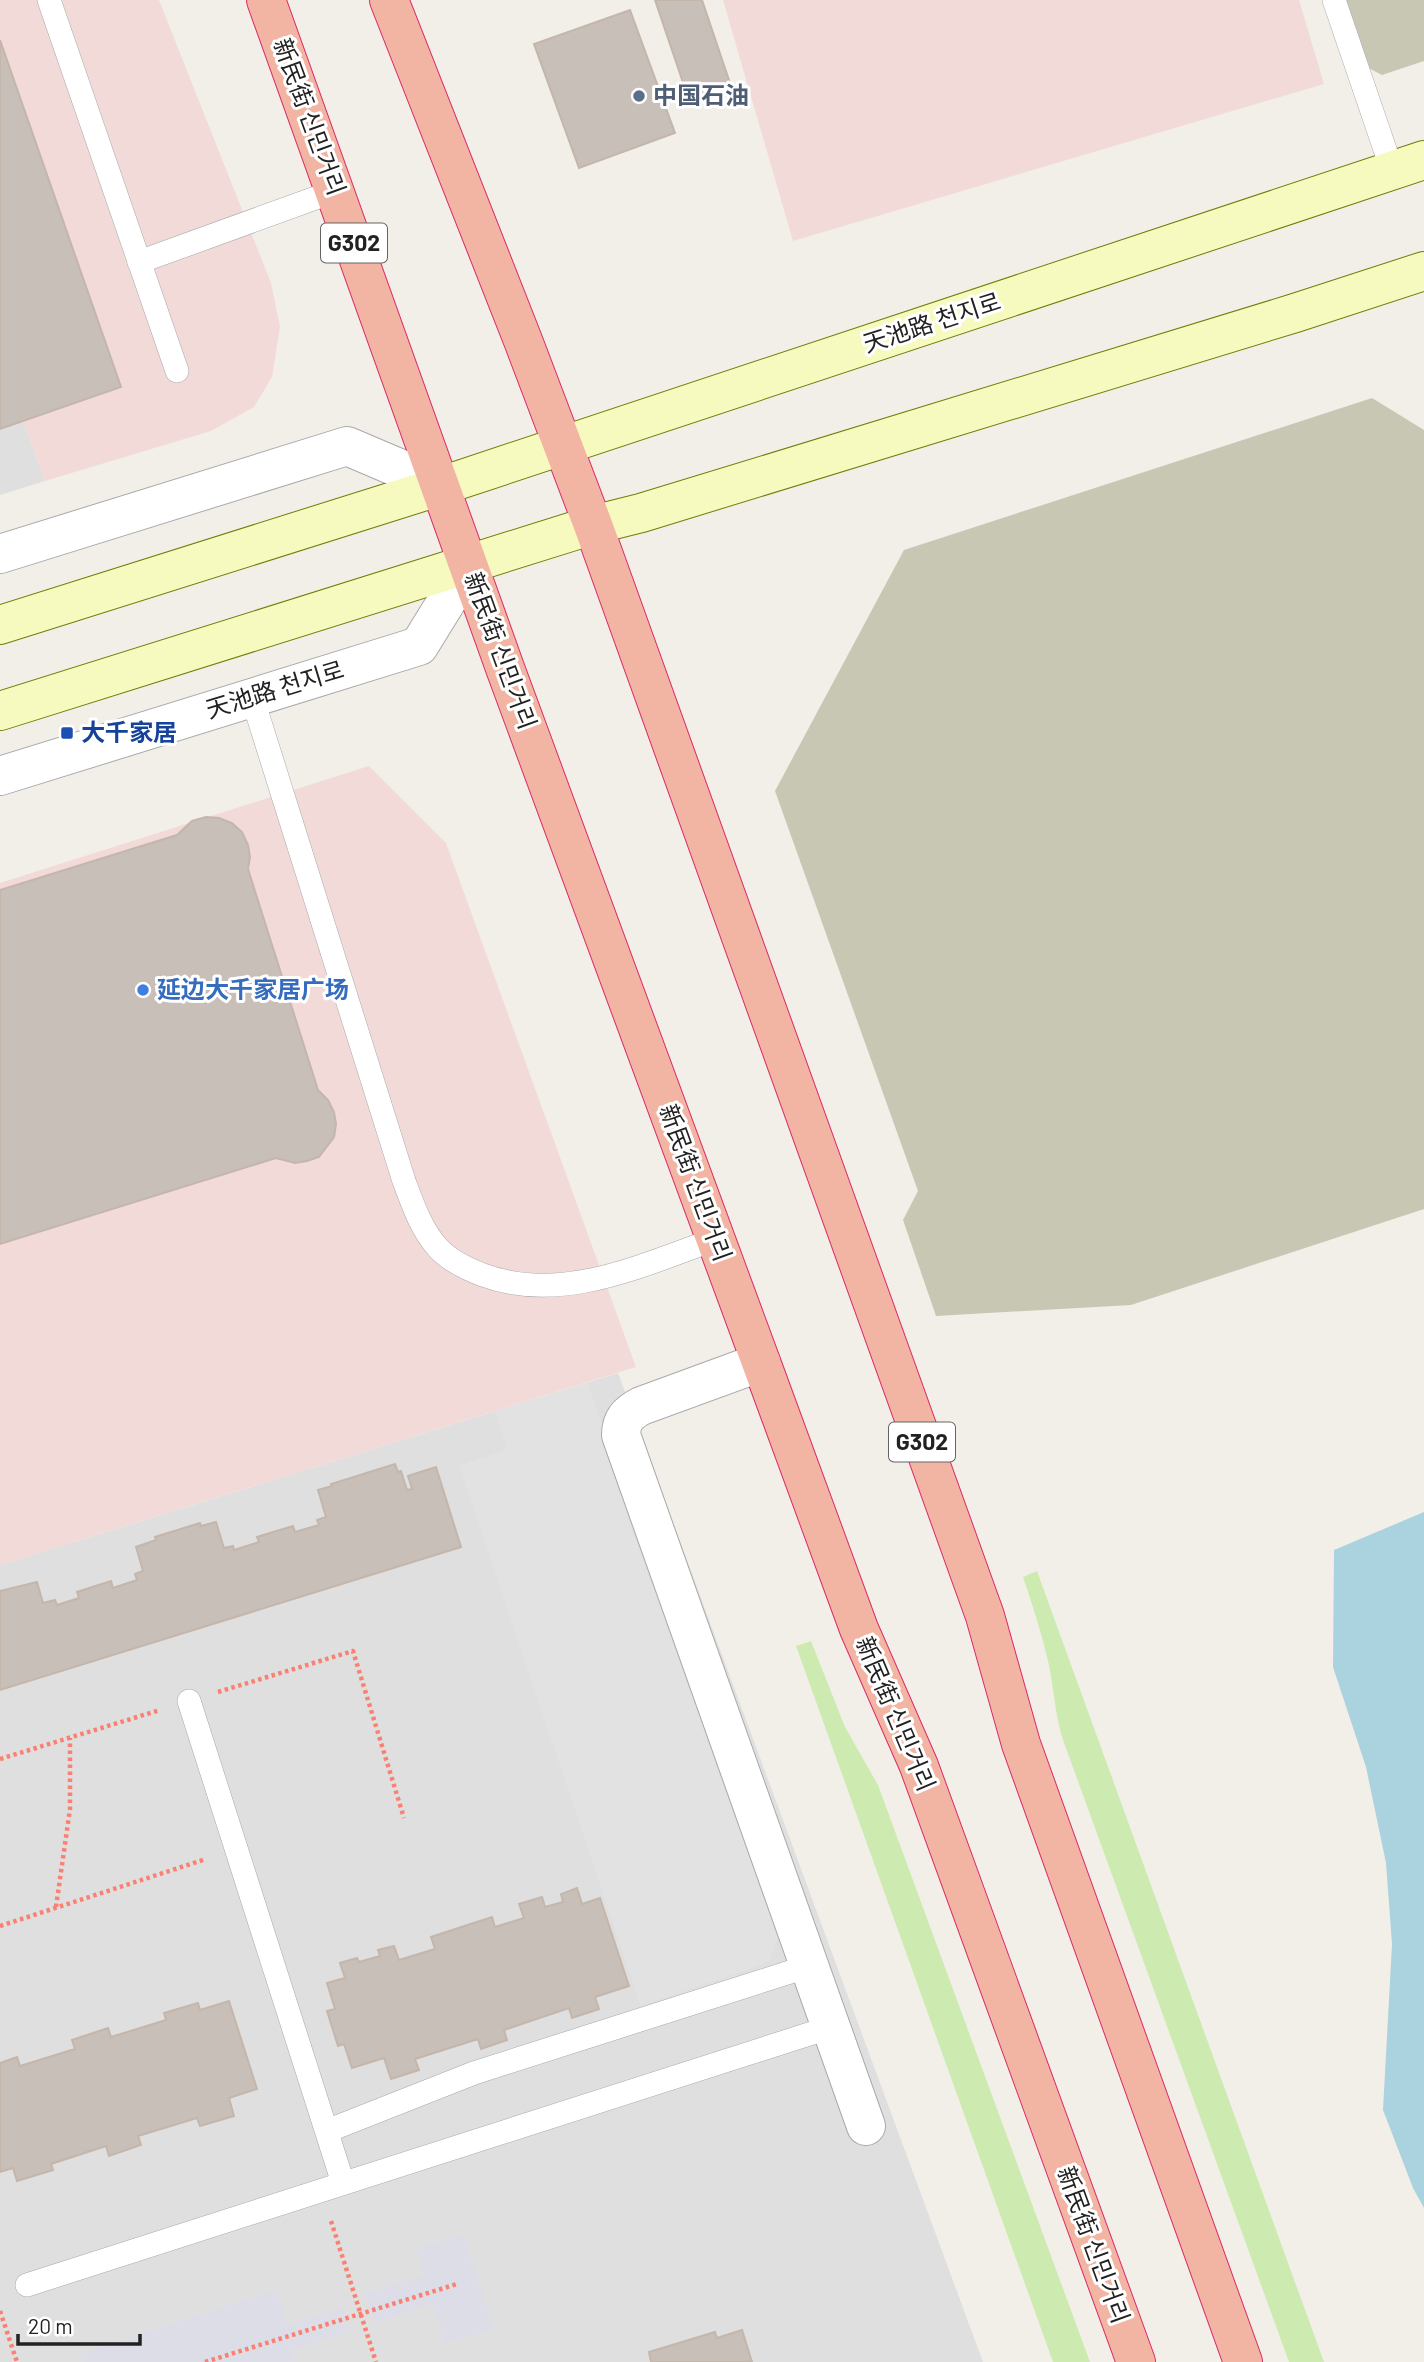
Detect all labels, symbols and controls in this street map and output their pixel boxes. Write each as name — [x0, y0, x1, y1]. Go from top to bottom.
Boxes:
street label: 新民街 신민거리 — [269, 34, 352, 199]
place label: 中国石油 — [653, 80, 749, 109]
marker: 中国石油 — [631, 88, 647, 104]
road number: G302 — [321, 224, 387, 262]
street label: 天池路 천지로 — [859, 286, 1004, 357]
street label: 新民街 신민거리 — [460, 568, 543, 733]
street label: 天池路 천지로 — [202, 654, 347, 723]
place label: 大千家居 — [81, 717, 177, 746]
marker: 大千家居 — [59, 725, 75, 741]
place label: 延边大千家居广场 — [157, 974, 349, 1003]
marker: 延边大千家居广场 — [135, 982, 151, 998]
street label: 新民街 신민거리 — [655, 1100, 738, 1265]
road number: G302 — [889, 1422, 955, 1462]
street label: 新民街 신민거리 — [851, 1632, 942, 1795]
street label: 新民街 신민거리 — [1053, 2162, 1136, 2327]
scale bar — [18, 2302, 140, 2346]
text: 20 m — [28, 2313, 73, 2338]

